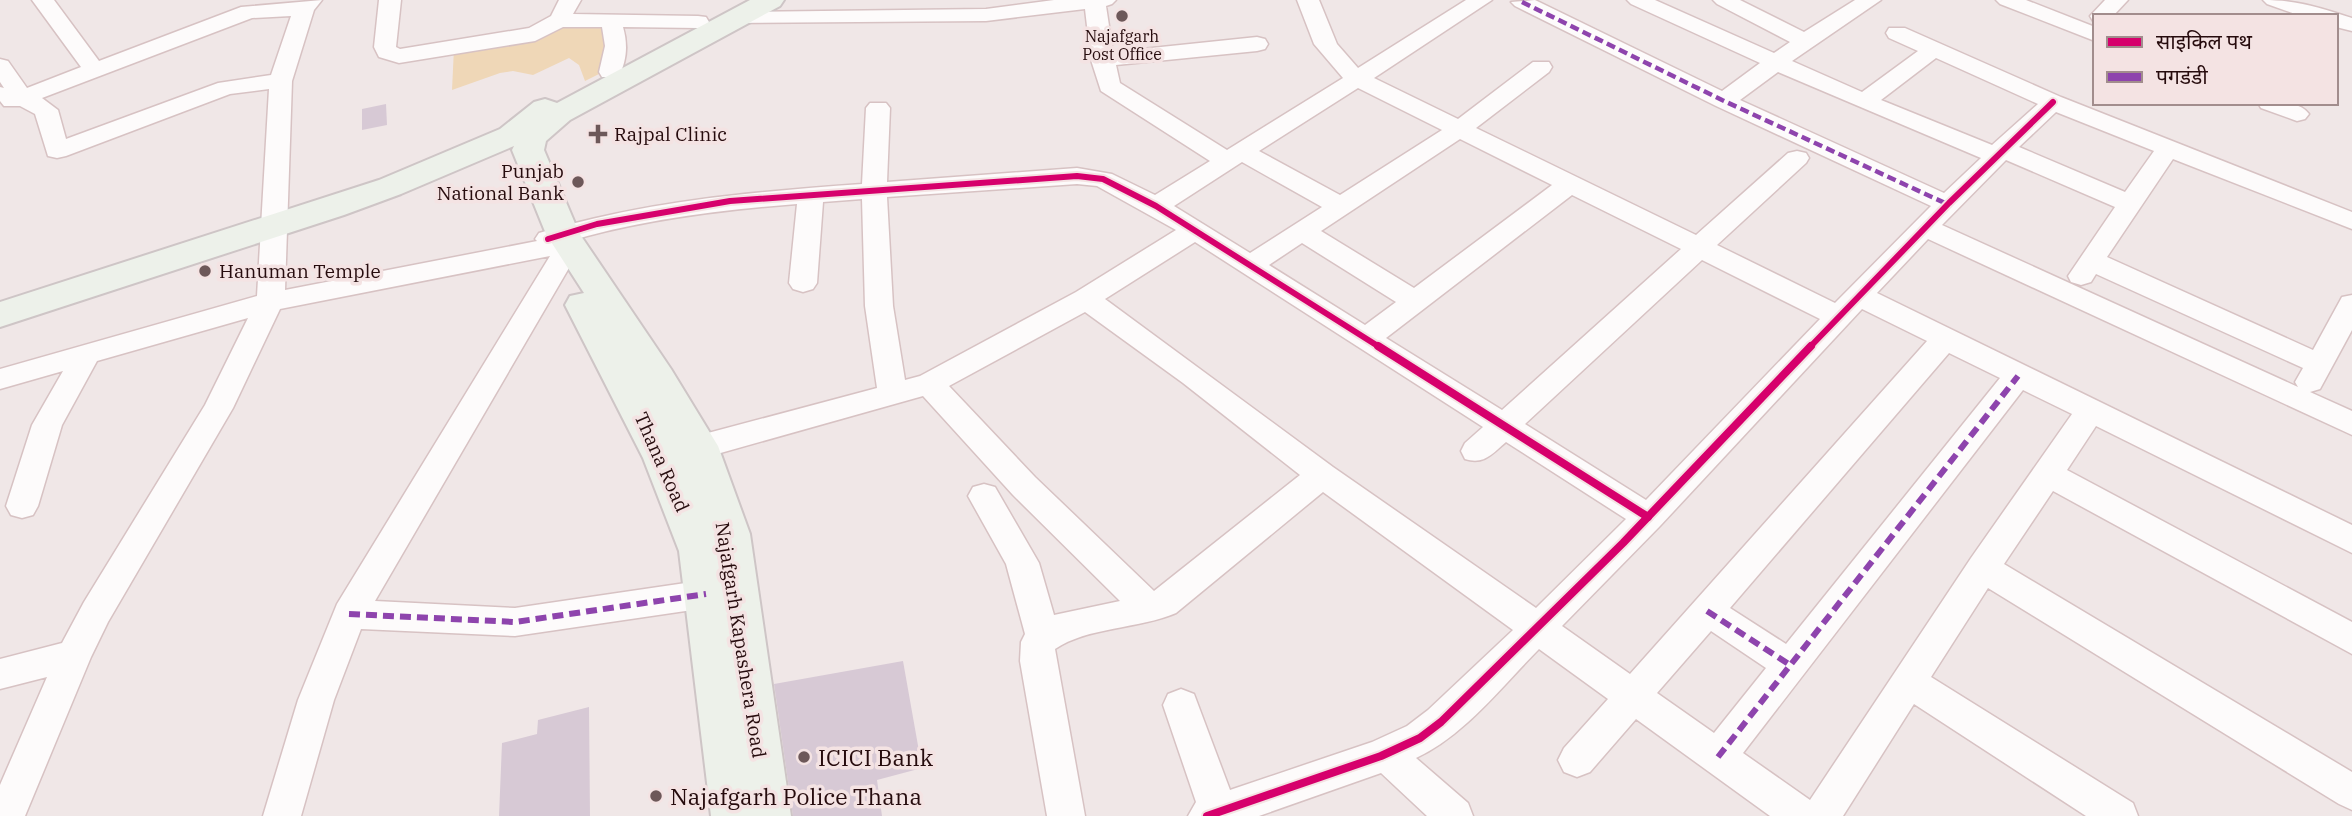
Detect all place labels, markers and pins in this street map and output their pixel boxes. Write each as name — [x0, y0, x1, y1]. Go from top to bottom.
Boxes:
marker: Najafgarh Post Office — [1114, 8, 1130, 24]
place label: Najafgarh Post Office — [1082, 26, 1162, 64]
place label: Rajpal Clinic — [614, 122, 727, 146]
marker: Rajpal Clinic — [588, 124, 608, 144]
place label: Punjab National Bank — [437, 159, 564, 205]
marker: Punjab National Bank — [570, 174, 586, 190]
place label: Hanuman Temple — [219, 259, 381, 283]
marker: Hanuman Temple — [197, 263, 213, 279]
place label: ICICI Bank — [818, 742, 934, 772]
marker: ICICI Bank — [796, 749, 812, 765]
place label: Najafgarh Police Thana — [670, 781, 922, 811]
marker: Najafgarh Police Thana — [648, 788, 664, 804]

